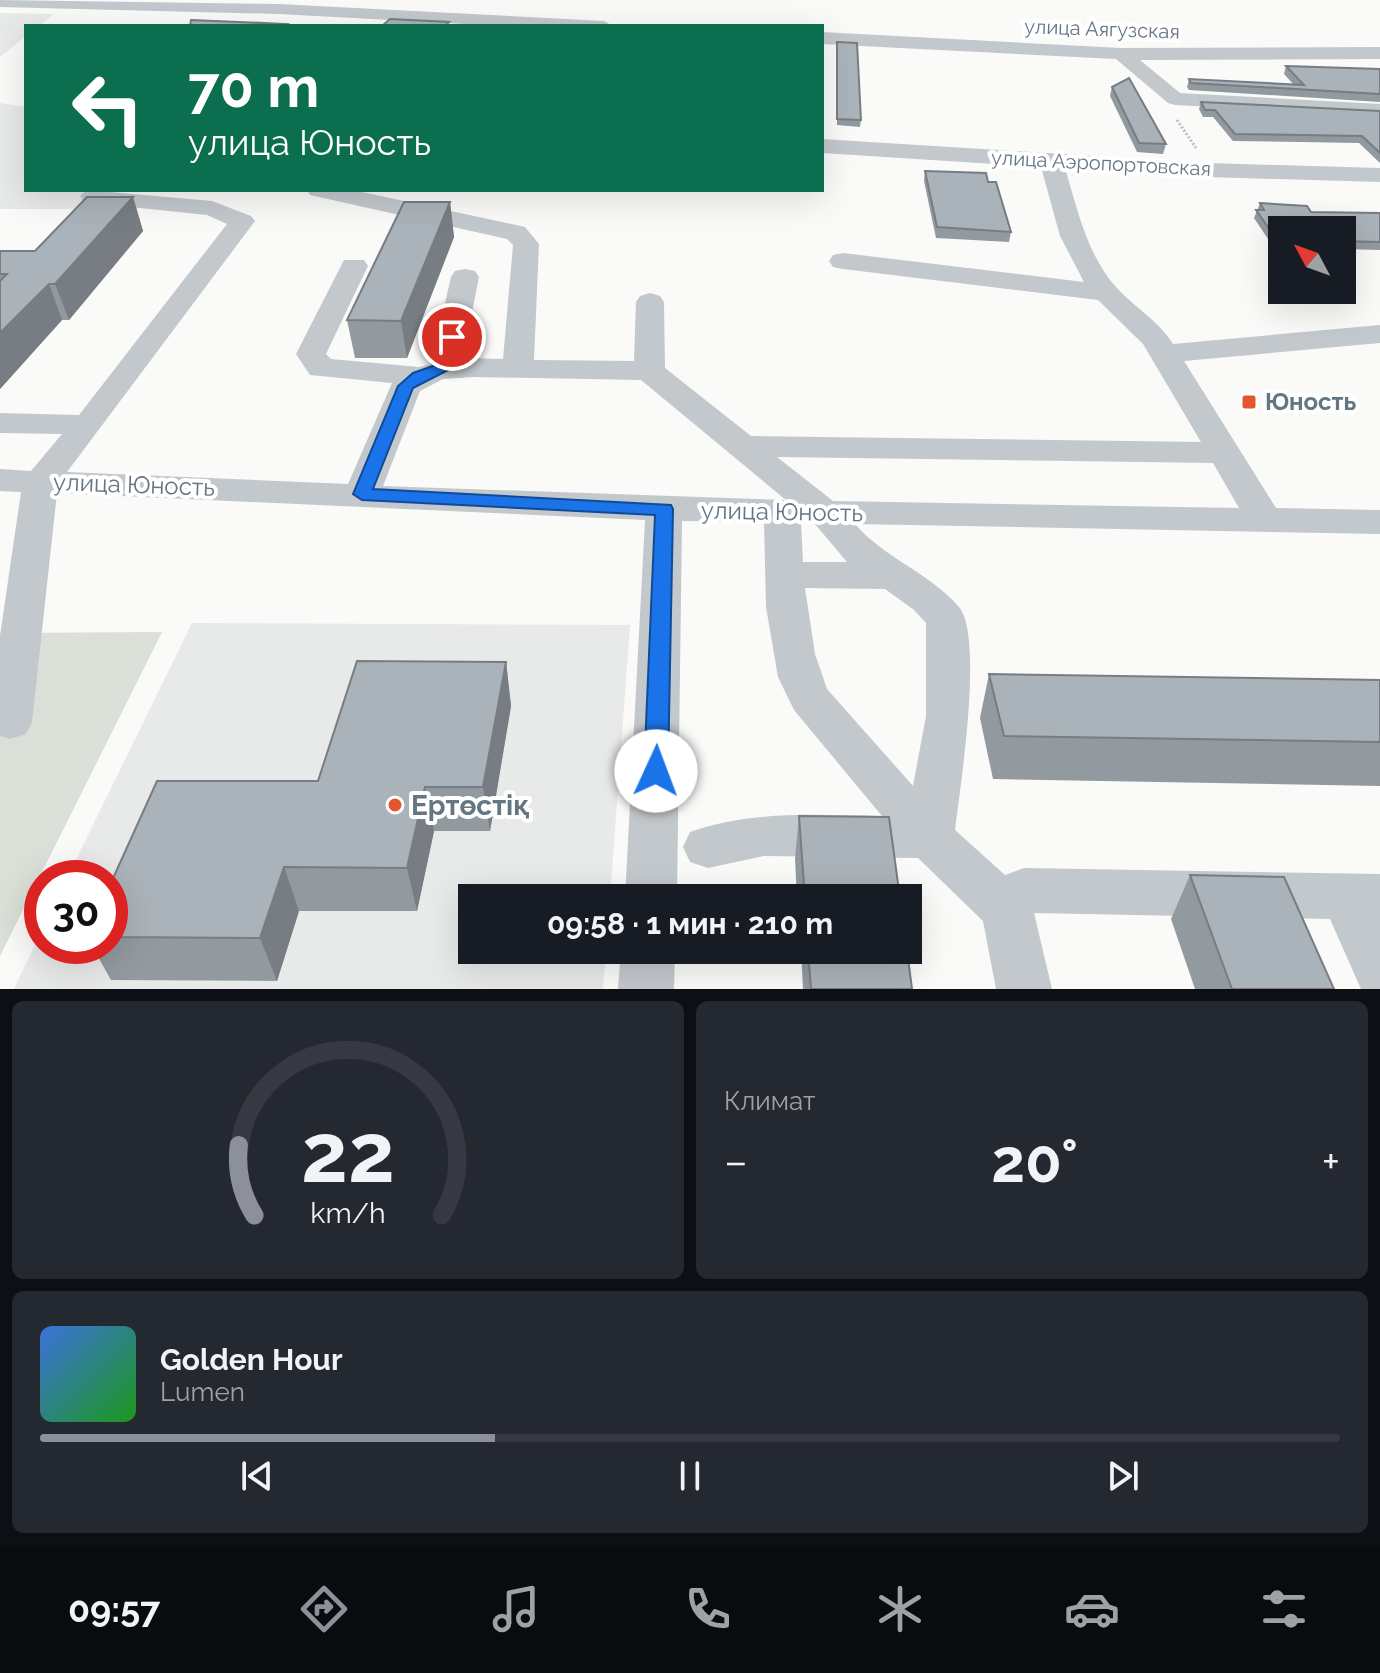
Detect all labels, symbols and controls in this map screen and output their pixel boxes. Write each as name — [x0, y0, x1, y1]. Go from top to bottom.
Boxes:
street label: улица Аягузская — [1024, 14, 1180, 44]
text: 70 m — [188, 54, 319, 120]
icon: left — [56, 56, 160, 160]
text: улица Юность — [188, 121, 431, 163]
street label: улица Аэропортовская — [990, 145, 1212, 181]
north arrow — [1268, 216, 1356, 304]
map controls — [1268, 216, 1356, 304]
pin — [418, 303, 486, 371]
icon: arrive — [430, 315, 474, 359]
place label: Юность — [1265, 387, 1357, 416]
marker: Юность — [1240, 393, 1258, 411]
street label: улица Юность — [53, 467, 216, 502]
street label: улица Юность — [701, 496, 863, 527]
position arrow — [614, 729, 698, 813]
place label: Ертөстіқ — [411, 789, 529, 822]
marker: Ертөстіқ — [386, 796, 404, 814]
speed limit sign: 30 — [24, 860, 128, 964]
text: 09:58 · 1 мин · 210 m — [547, 906, 833, 941]
text: Климат — [724, 1086, 815, 1116]
text: 22 — [301, 1104, 395, 1201]
text: 20° — [991, 1126, 1078, 1196]
text: − — [724, 1136, 748, 1187]
text: + — [1322, 1136, 1340, 1187]
text: km/h — [310, 1196, 386, 1230]
text: Golden Hour — [160, 1342, 343, 1377]
text: Lumen — [160, 1377, 245, 1407]
icon: previous — [235, 1454, 279, 1498]
icon: pause — [668, 1454, 712, 1498]
icon: next — [1101, 1454, 1145, 1498]
icon: directions — [296, 1581, 352, 1637]
icon: music — [488, 1581, 544, 1637]
icon: phone — [680, 1581, 736, 1637]
icon: climate — [872, 1581, 928, 1637]
icon: car — [1064, 1581, 1120, 1637]
icon: filters — [1256, 1581, 1312, 1637]
text: 09:57 — [68, 1588, 160, 1630]

